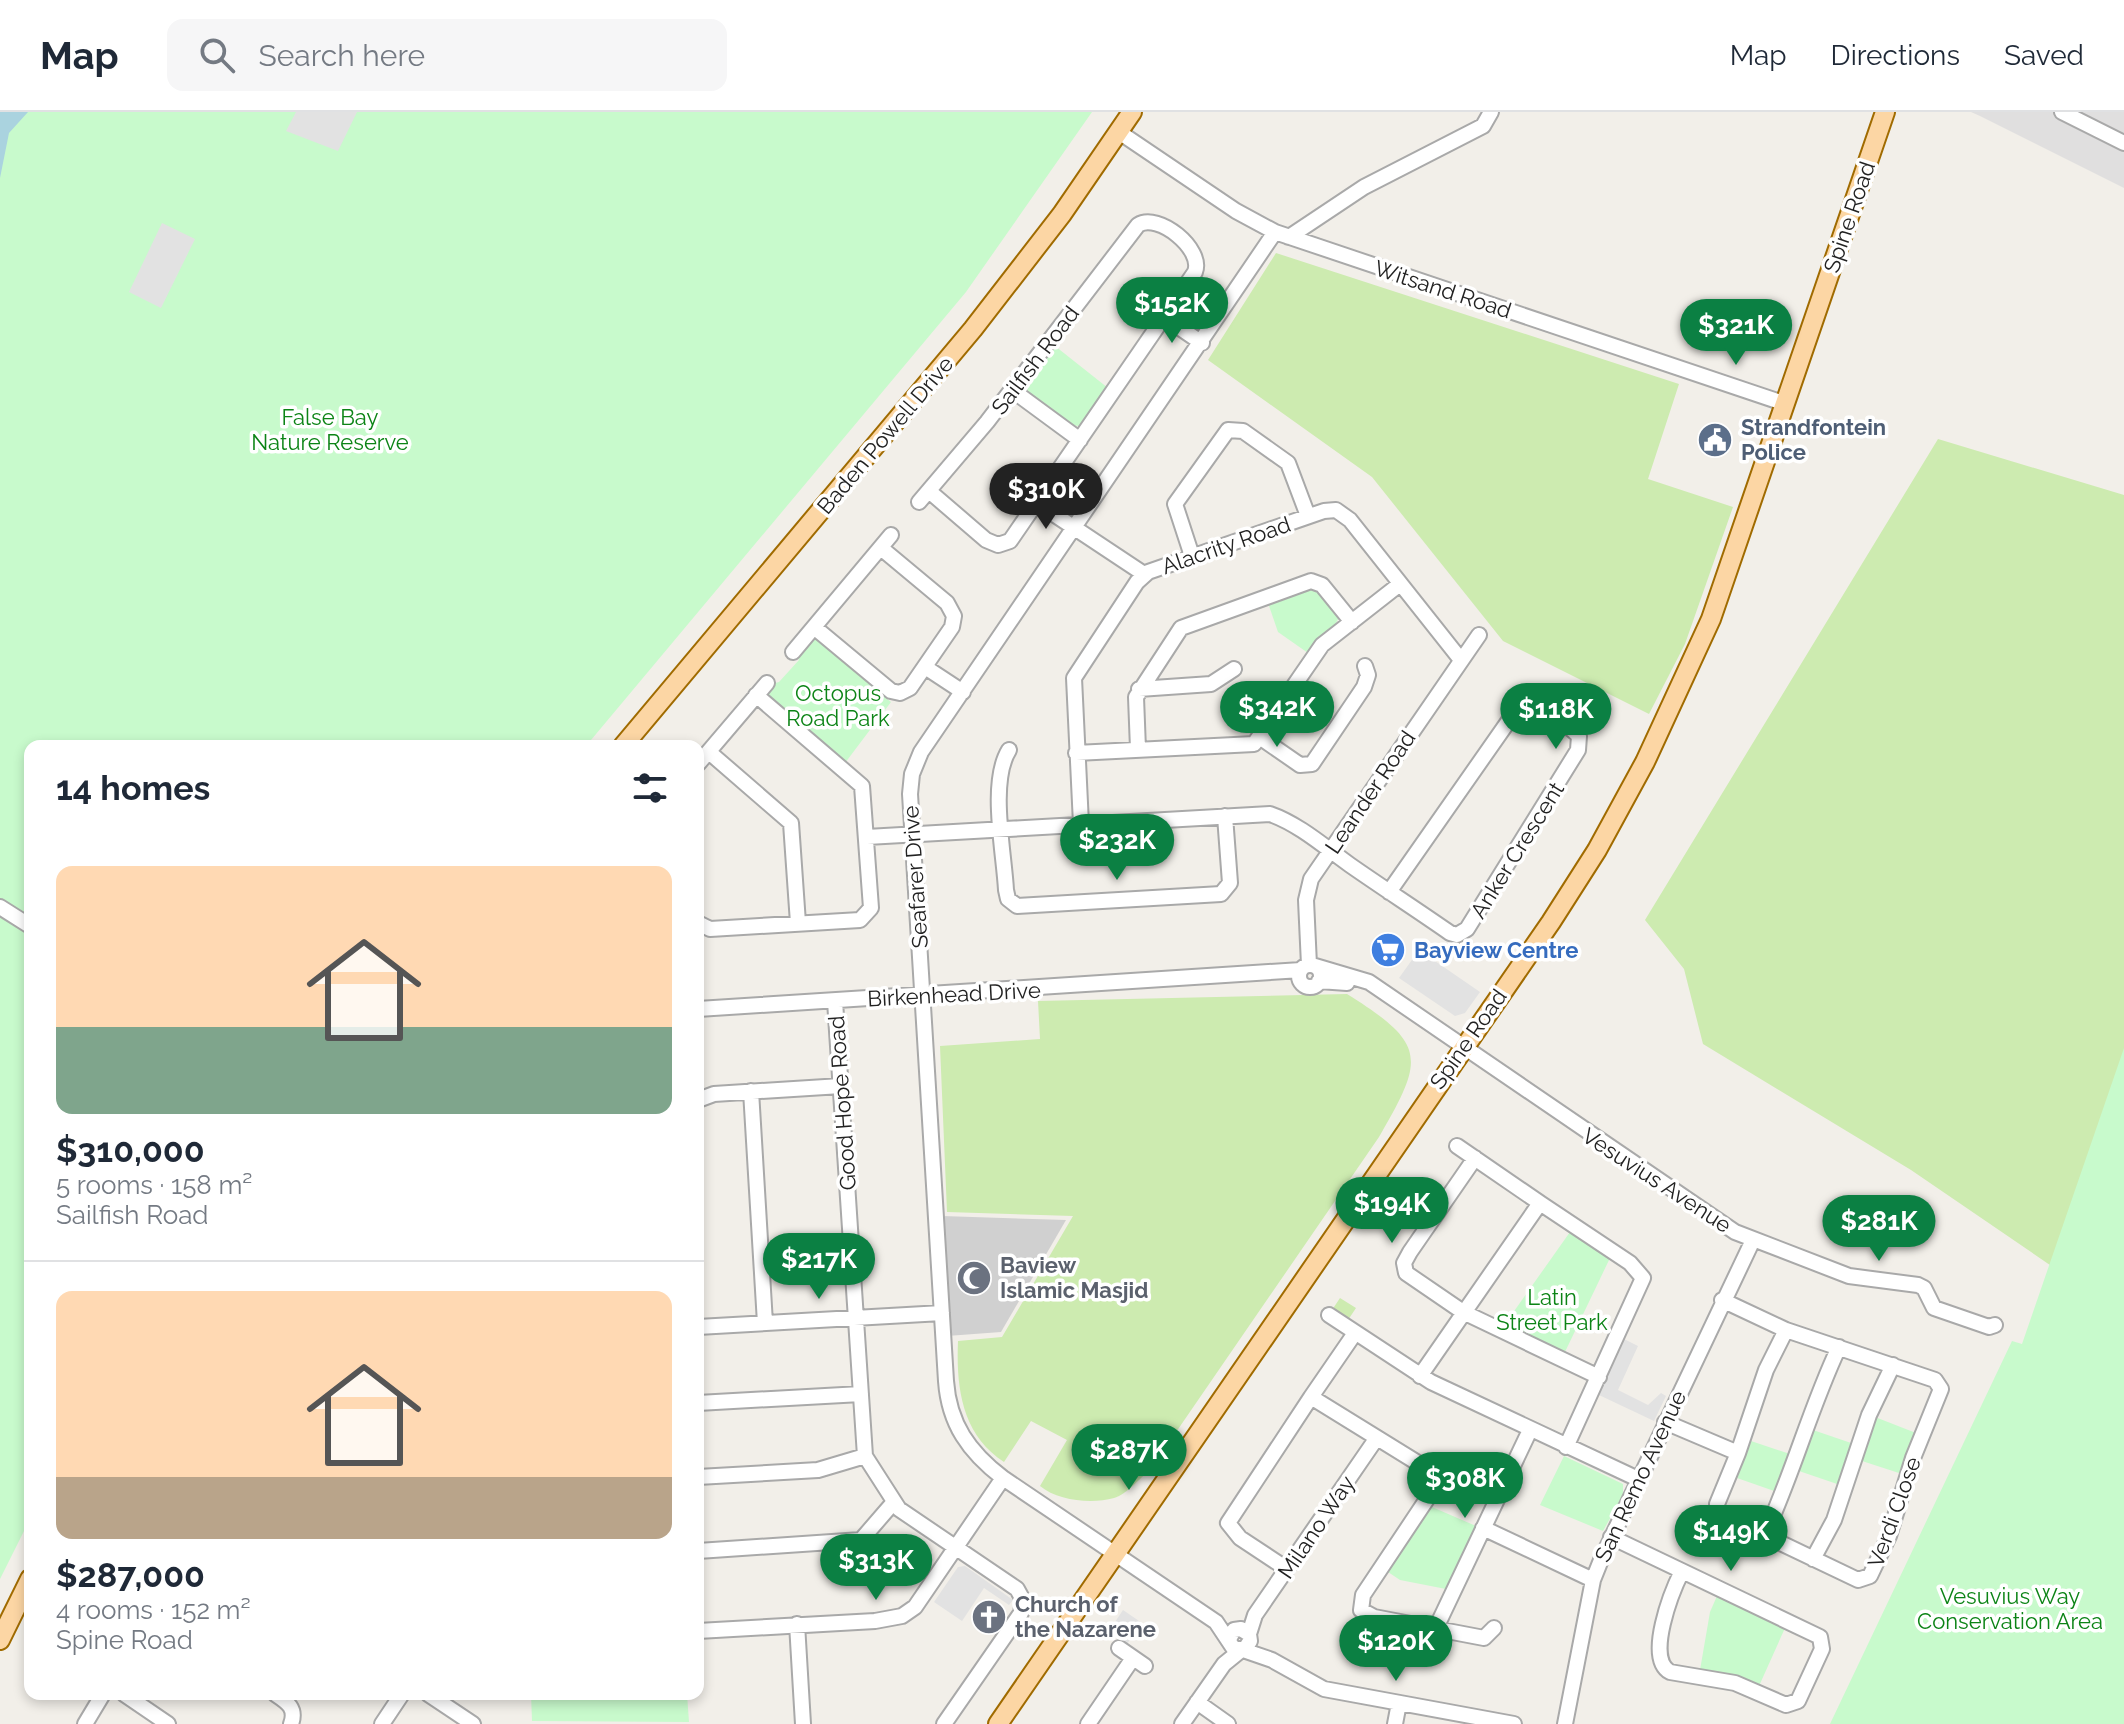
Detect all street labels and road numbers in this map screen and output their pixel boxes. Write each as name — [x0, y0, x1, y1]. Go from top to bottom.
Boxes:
street label: Spine Road — [1818, 158, 1880, 276]
street label: Witsand Road — [1371, 255, 1515, 323]
street label: Sailfish Road — [986, 301, 1084, 419]
street label: Baden Powell Drive — [812, 351, 959, 519]
street label: Alacrity Road — [1158, 511, 1294, 579]
street label: Leander Road — [1319, 726, 1421, 858]
street label: Anker Crescent — [1465, 777, 1570, 923]
street label: Seafarer Drive — [897, 805, 933, 949]
street label: Birkenhead Drive — [867, 976, 1041, 1012]
street label: Spine Road — [1424, 984, 1512, 1094]
street label: Good Hope Road — [823, 1015, 861, 1191]
street label: Vesuvius Avenue — [1578, 1122, 1736, 1238]
street label: San Remo Avenue — [1589, 1386, 1691, 1566]
street label: Verdi Close — [1862, 1453, 1926, 1571]
street label: Milano Way — [1272, 1471, 1360, 1583]

